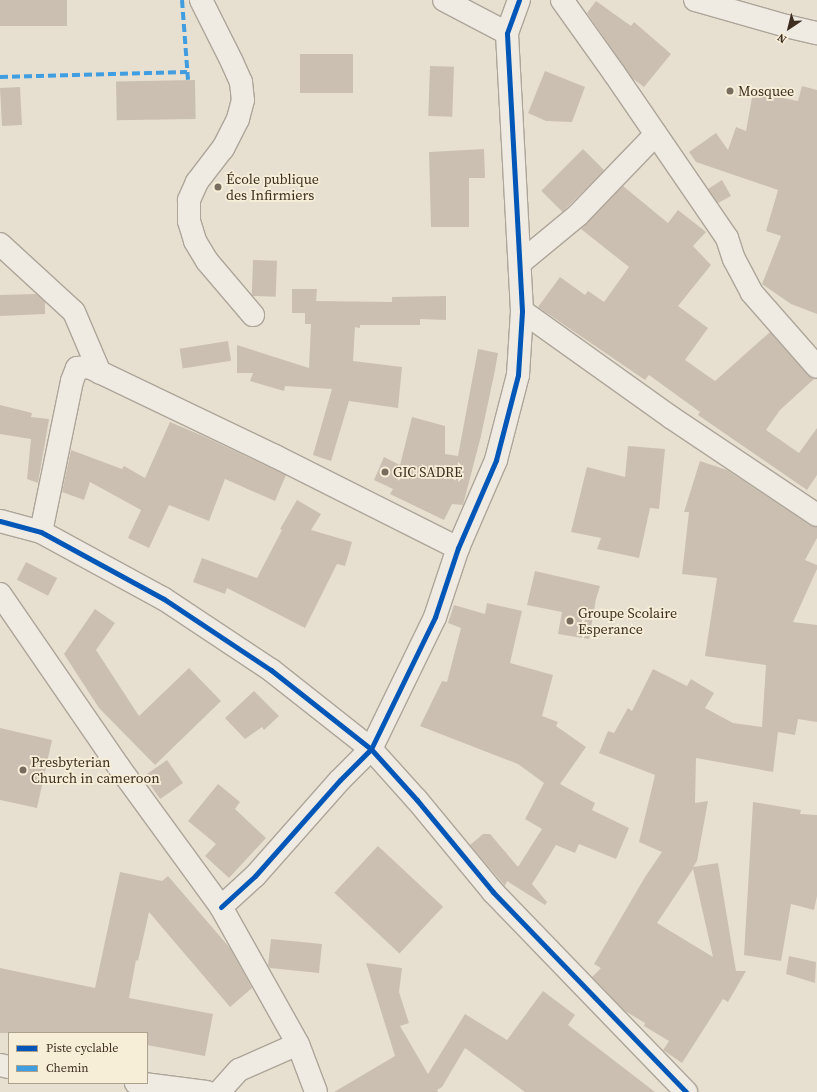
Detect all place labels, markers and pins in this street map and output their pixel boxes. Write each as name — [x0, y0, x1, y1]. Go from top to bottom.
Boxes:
place label: Mosquee — [738, 83, 794, 99]
marker: Mosquee — [725, 86, 735, 96]
place label: École publique des Infirmiers — [226, 171, 319, 204]
marker: École publique des Infirmiers — [213, 182, 223, 192]
place label: GIC SADRE — [393, 464, 462, 480]
marker: GIC SADRE — [380, 467, 390, 477]
place label: Groupe Scolaire Esperance — [578, 605, 677, 638]
marker: Groupe Scolaire Esperance — [565, 616, 575, 626]
place label: Presbyterian Church in cameroon — [31, 754, 160, 786]
marker: Presbyterian Church in cameroon — [18, 765, 28, 775]

